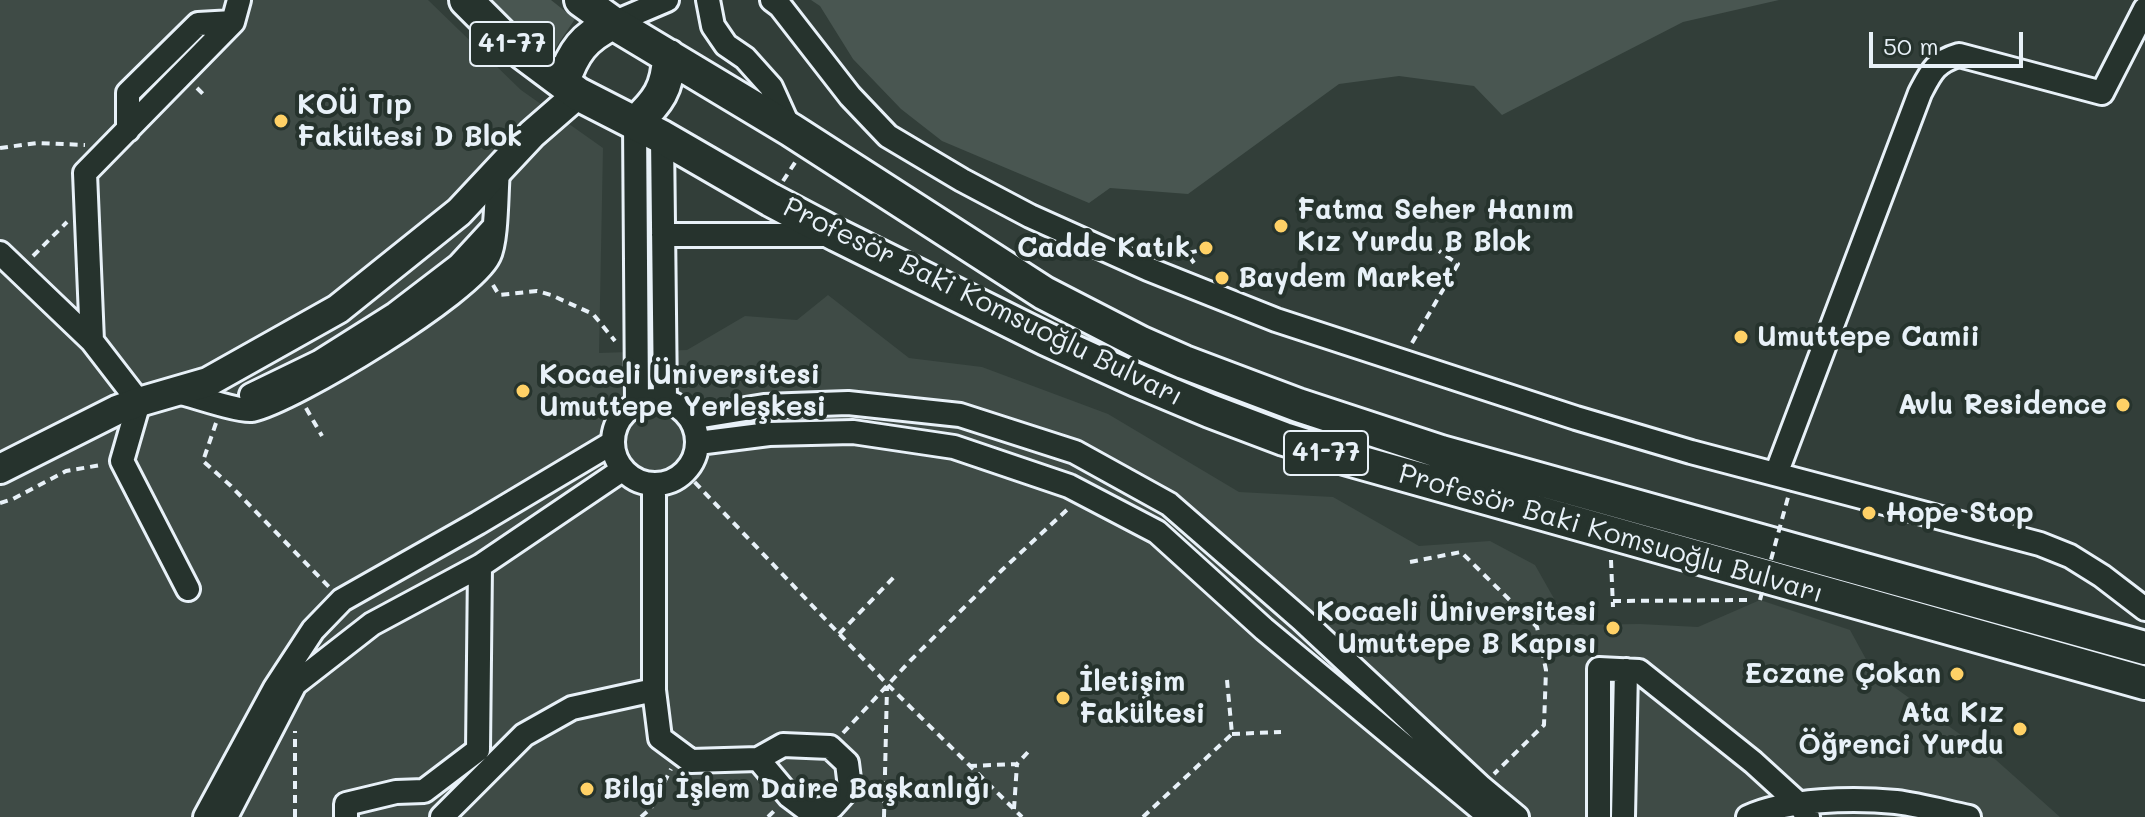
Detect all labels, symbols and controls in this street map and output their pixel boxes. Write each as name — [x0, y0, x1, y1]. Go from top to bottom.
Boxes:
scale bar — [1873, 16, 2027, 66]
road number: 41-77 — [470, 22, 554, 66]
text: 50 m — [1883, 30, 1939, 61]
place label: KOÜ Tıp Fakültesi D Blok — [297, 88, 522, 154]
marker: KOÜ Tıp Fakültesi D Blok — [272, 112, 290, 130]
street label: Profesör Baki Komsuoğlu Bulvarı — [778, 190, 1188, 414]
place label: Fatma Seher Hanım Kız Yurdu B Blok — [1297, 193, 1574, 259]
marker: Fatma Seher Hanım Kız Yurdu B Blok — [1272, 217, 1290, 235]
place label: Cadde Katık — [1017, 231, 1190, 265]
marker: Cadde Katık — [1197, 239, 1215, 257]
place label: Baydem Market — [1238, 261, 1455, 295]
marker: Baydem Market — [1213, 269, 1231, 287]
place label: Umuttepe Camii — [1757, 320, 1980, 354]
marker: Umuttepe Camii — [1732, 328, 1750, 346]
place label: Kocaeli Üniversitesi Umuttepe Yerleşkesi — [539, 358, 826, 424]
marker: Kocaeli Üniversitesi Umuttepe Yerleşkesi — [514, 382, 532, 400]
place label: Avlu Residence — [1898, 388, 2107, 422]
marker: Avlu Residence — [2114, 396, 2132, 414]
road number: 41-77 — [1284, 431, 1368, 475]
street label: Profesör Baki Komsuoğlu Bulvarı — [1395, 457, 1827, 611]
place label: Hope Stop — [1885, 496, 2034, 530]
marker: Hope Stop — [1860, 504, 1878, 522]
place label: Kocaeli Üniversitesi Umuttepe B Kapısı — [1316, 595, 1597, 661]
marker: Kocaeli Üniversitesi Umuttepe B Kapısı — [1604, 619, 1622, 637]
place label: Eczane Çokan — [1744, 657, 1941, 691]
place label: İletişim Fakültesi — [1079, 665, 1206, 731]
marker: Eczane Çokan — [1948, 665, 1966, 683]
marker: İletişim Fakültesi — [1054, 689, 1072, 707]
place label: Ata Kız Öğrenci Yurdu — [1798, 696, 2004, 762]
marker: Ata Kız Öğrenci Yurdu — [2011, 720, 2029, 738]
place label: Bilgi İşlem Daire Başkanlığı — [603, 772, 991, 806]
marker: Bilgi İşlem Daire Başkanlığı — [578, 780, 596, 798]

